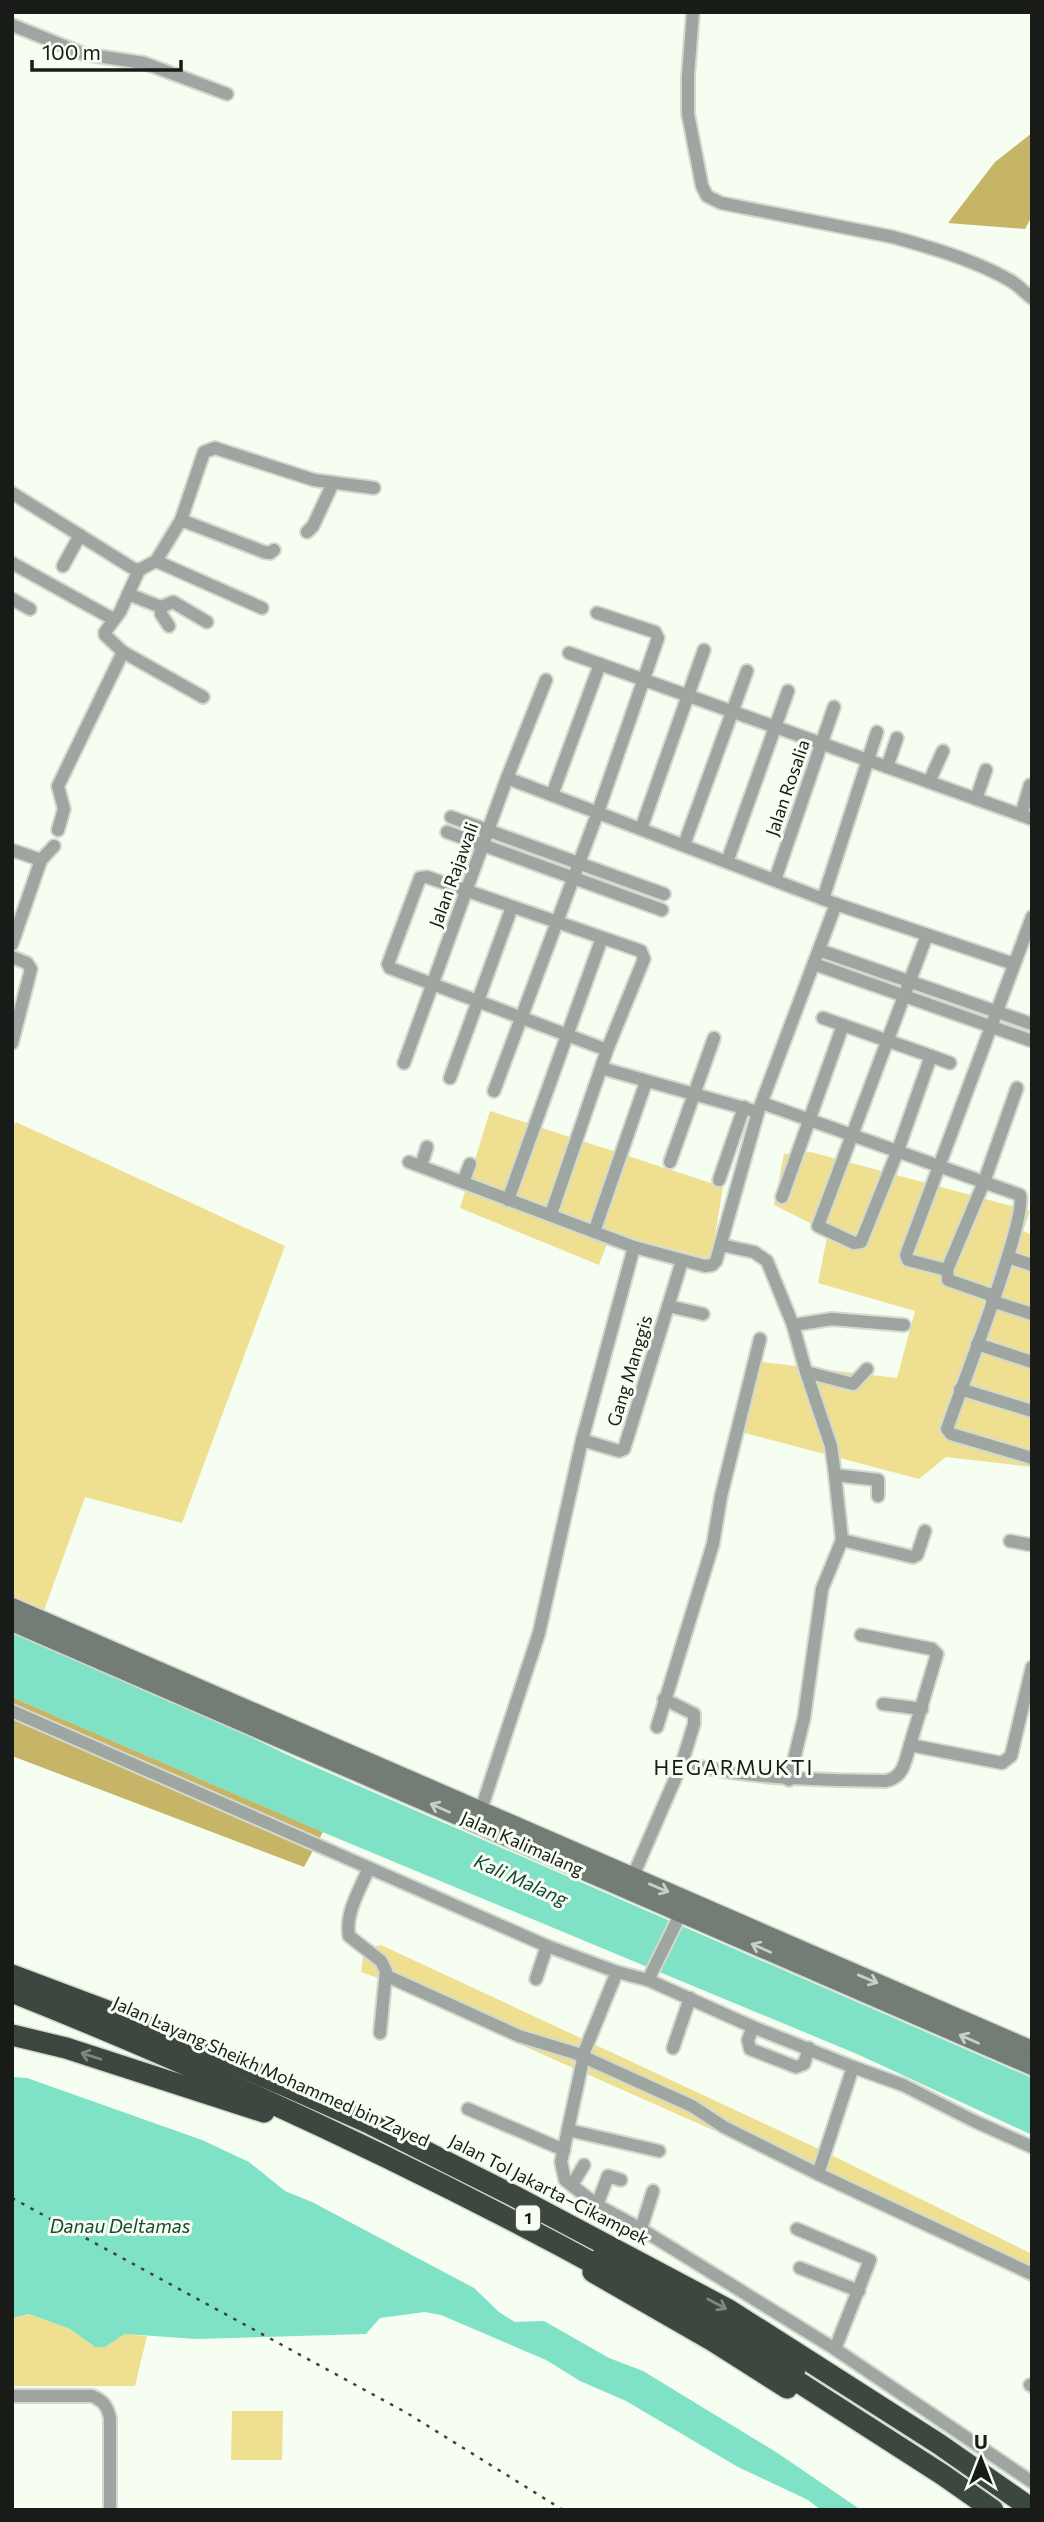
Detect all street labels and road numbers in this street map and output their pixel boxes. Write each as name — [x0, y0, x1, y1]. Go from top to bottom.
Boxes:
street label: Jalan Rosalia — [760, 736, 814, 839]
street label: Jalan Rajawali — [424, 819, 482, 930]
street label: Gang Manggis — [602, 1312, 656, 1429]
street label: Jalan Kalimalang — [458, 1806, 588, 1880]
street label: Jalan Layang Sheikh Mohammed bin Zayed — [110, 1991, 433, 2151]
street label: Jalan Tol Jakarta–Cikampek — [446, 2129, 653, 2249]
road number: 1 — [516, 2206, 540, 2230]

